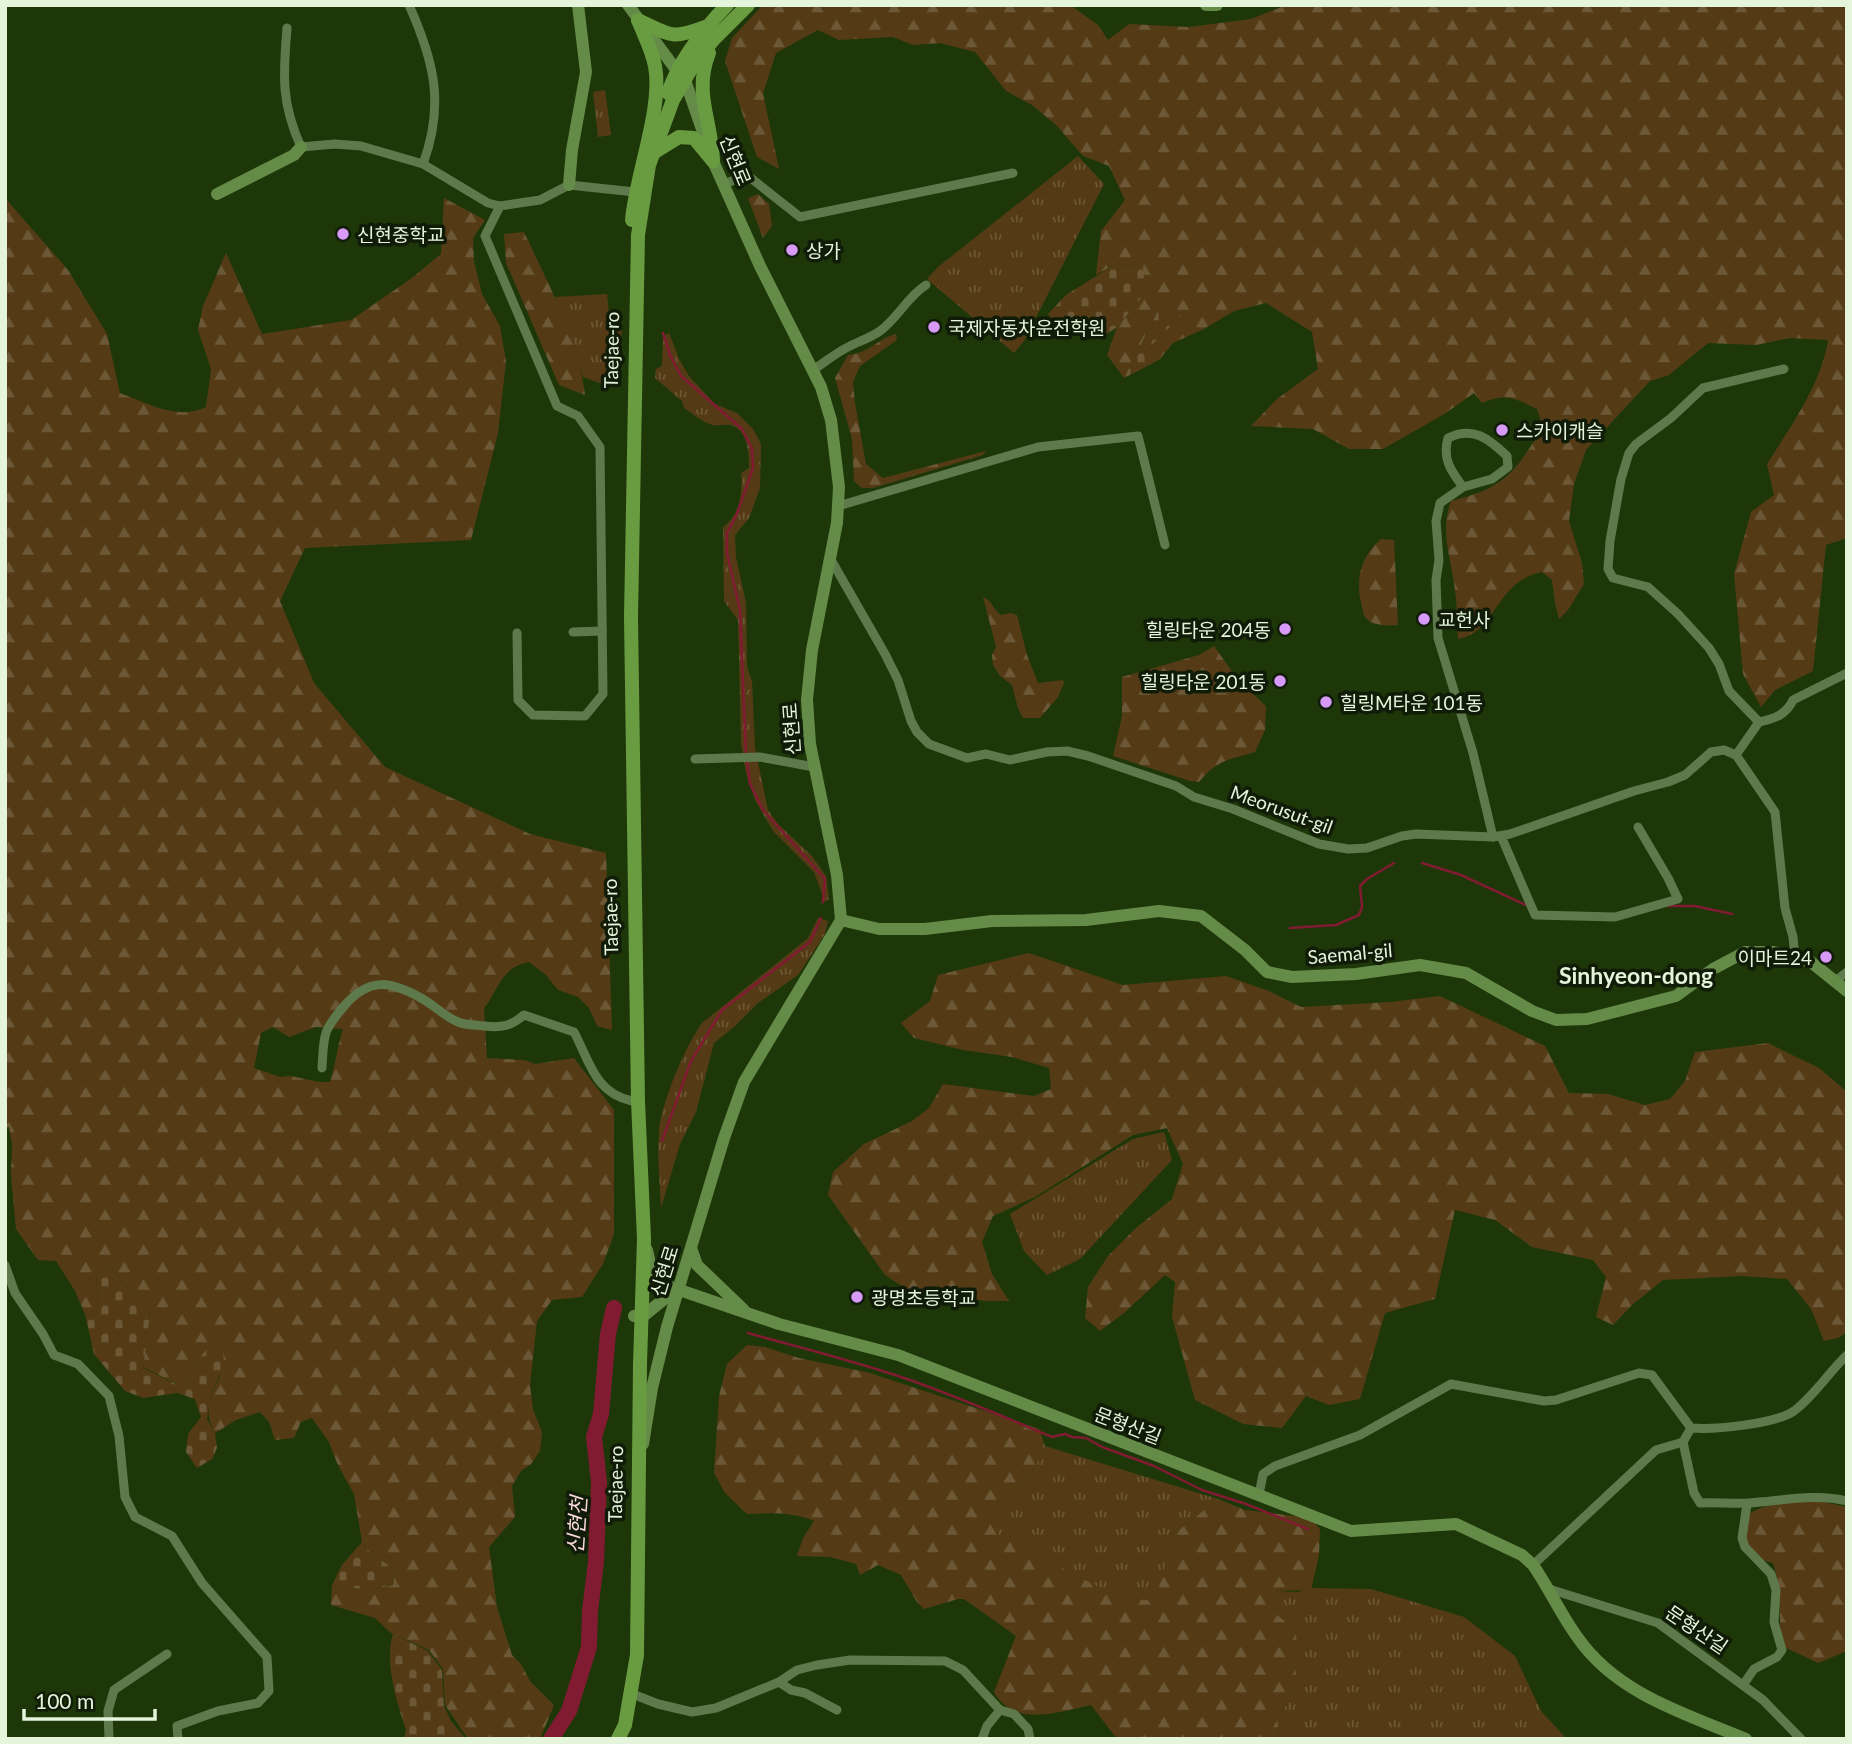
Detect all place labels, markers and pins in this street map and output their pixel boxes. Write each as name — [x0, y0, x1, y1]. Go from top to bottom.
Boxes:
place label: 신현중학교 — [357, 223, 444, 246]
marker: 신현중학교 — [335, 226, 351, 242]
place label: 상가 — [806, 239, 841, 262]
marker: 상가 — [784, 242, 800, 258]
place label: 국제자동차운전학원 — [948, 316, 1105, 339]
marker: 국제자동차운전학원 — [926, 319, 942, 335]
place label: 스카이캐슬 — [1516, 419, 1603, 442]
marker: 스카이캐슬 — [1494, 422, 1510, 438]
place label: 교헌사 — [1438, 608, 1490, 631]
marker: 교헌사 — [1416, 611, 1432, 627]
place label: 힐링타운 204동 — [1146, 618, 1271, 641]
marker: 힐링타운 204동 — [1277, 621, 1293, 637]
place label: 힐링타운 201동 — [1141, 670, 1266, 693]
marker: 힐링타운 201동 — [1272, 673, 1288, 689]
place label: 힐링M타운 101동 — [1340, 691, 1483, 714]
marker: 힐링M타운 101동 — [1318, 694, 1334, 710]
place label: 이마트24 — [1738, 946, 1812, 969]
marker: 이마트24 — [1818, 949, 1834, 965]
place label: 광명초등학교 — [871, 1286, 976, 1309]
marker: 광명초등학교 — [849, 1289, 865, 1305]

